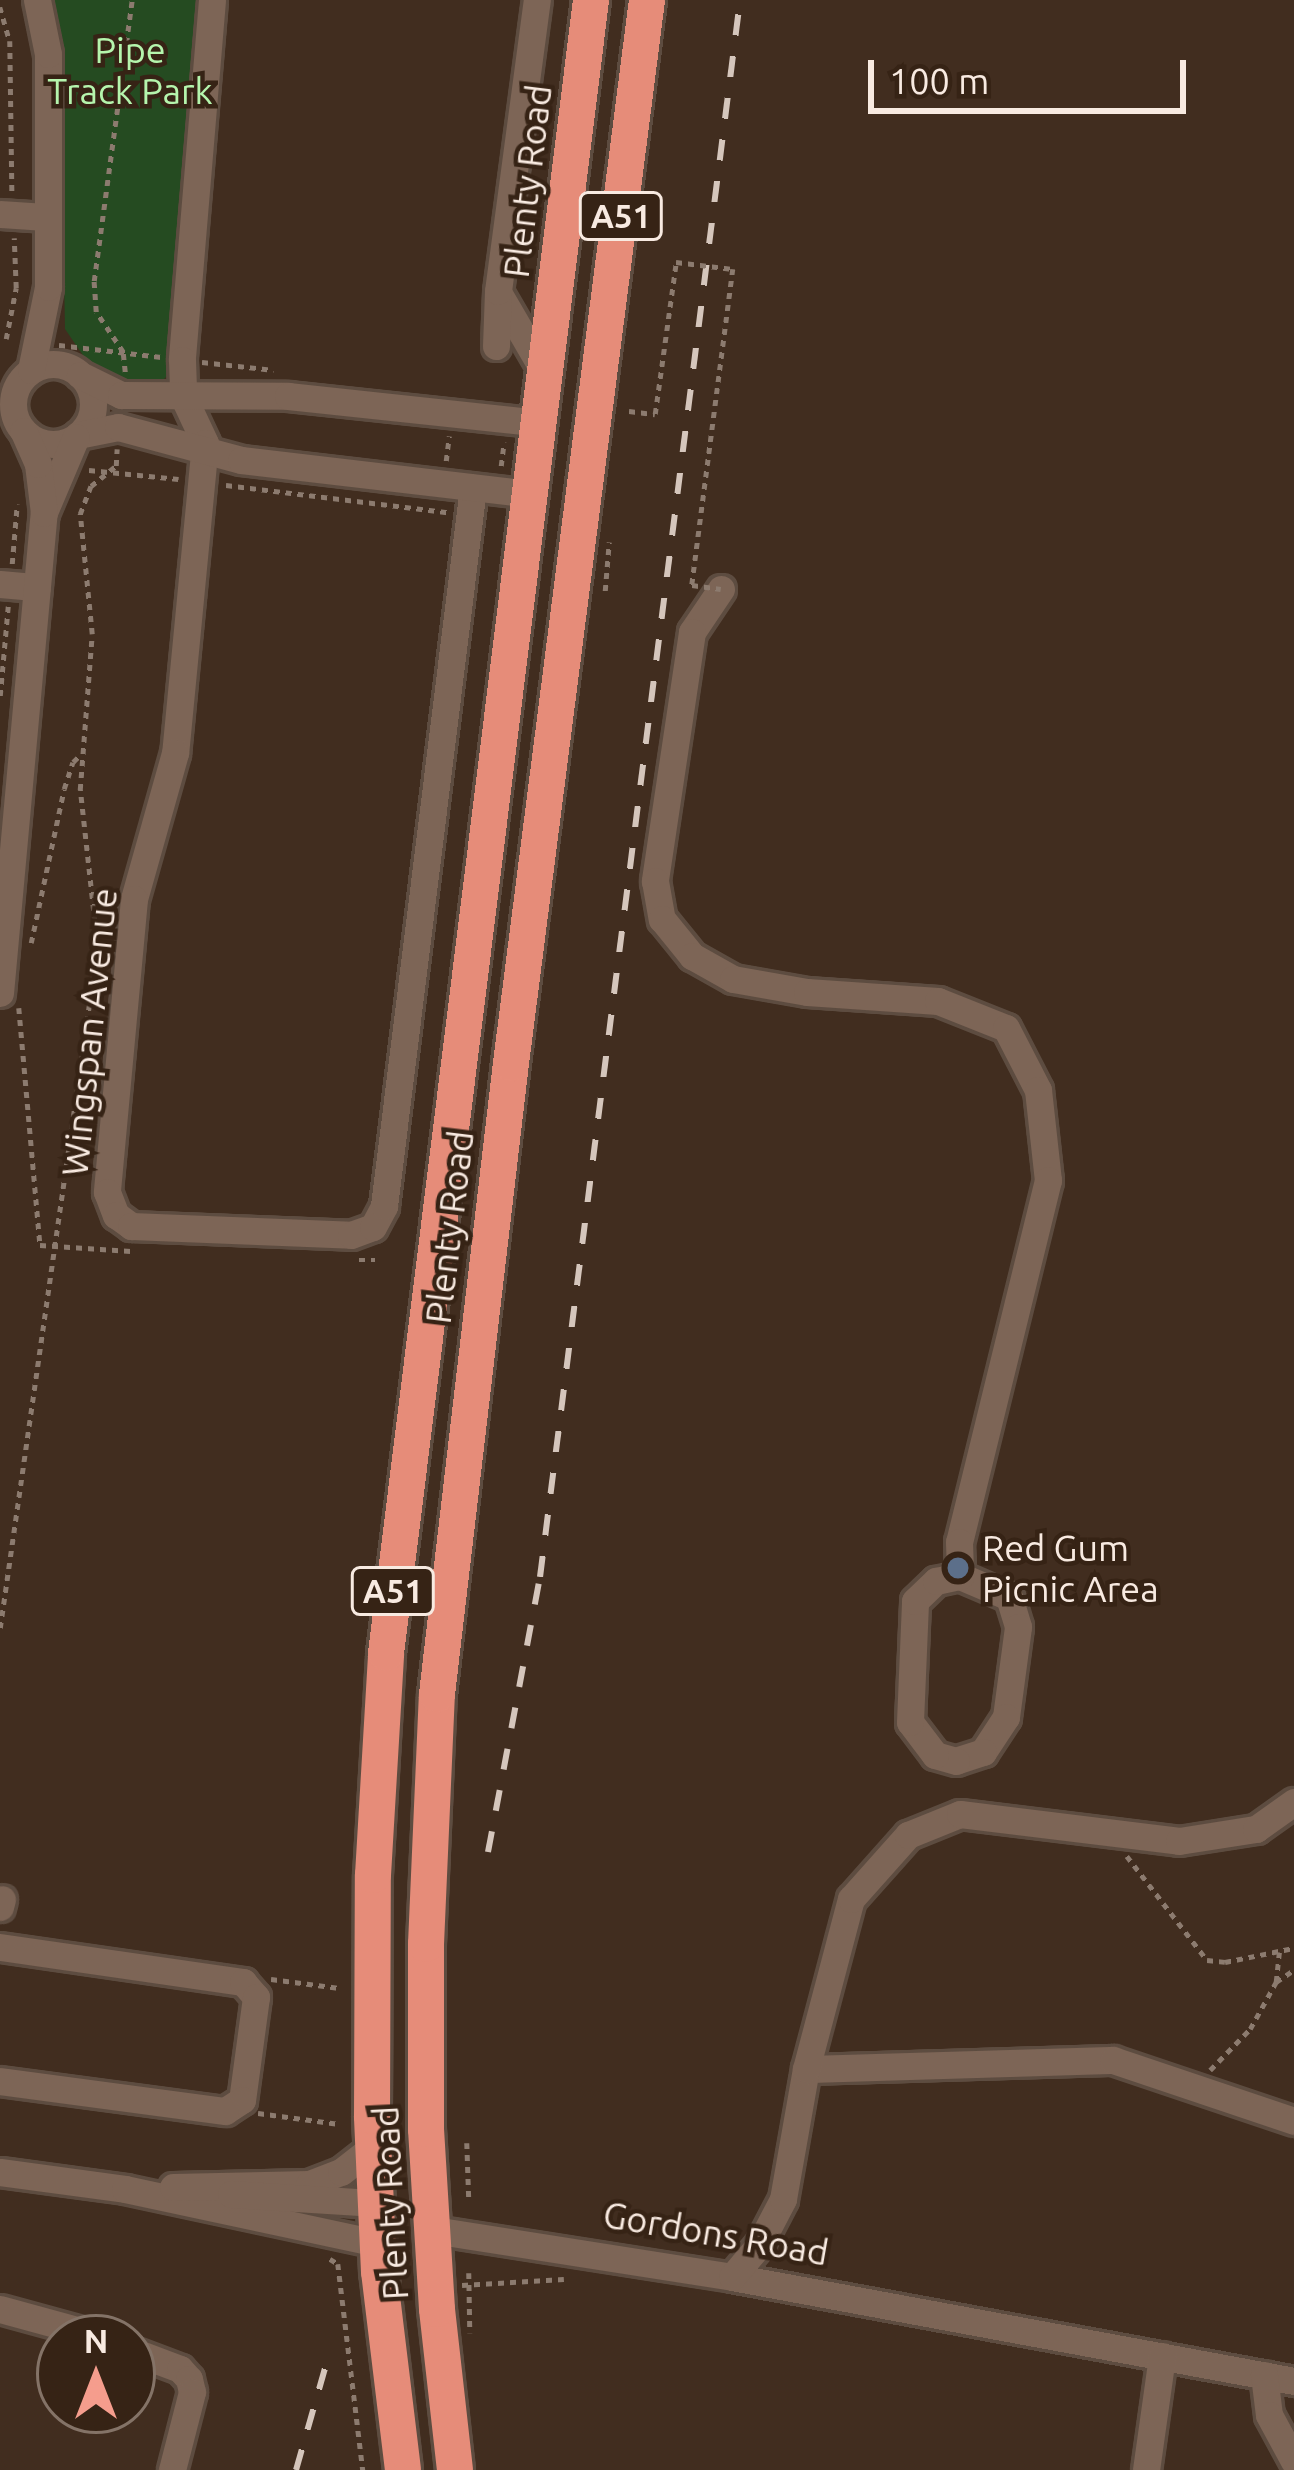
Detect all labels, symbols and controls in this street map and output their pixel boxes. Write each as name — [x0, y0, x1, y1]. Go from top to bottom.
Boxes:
park label: Pipe Track Park — [47, 27, 213, 112]
scale bar — [874, 36, 1192, 110]
text: 100 m — [889, 60, 989, 101]
street label: Plenty Road — [494, 82, 560, 280]
road number: A51 — [576, 189, 666, 243]
street label: Wingspan Avenue — [52, 886, 126, 1178]
street label: Plenty Road — [416, 1128, 482, 1326]
place label: Red Gum Picnic Area — [982, 1525, 1159, 1610]
marker: Red Gum Picnic Area — [945, 1555, 971, 1581]
road number: A51 — [348, 1564, 438, 1618]
street label: Plenty Road — [363, 2105, 417, 2301]
street label: Gordons Road — [600, 2192, 832, 2274]
north arrow — [36, 2314, 156, 2434]
text: N — [84, 2322, 108, 2359]

